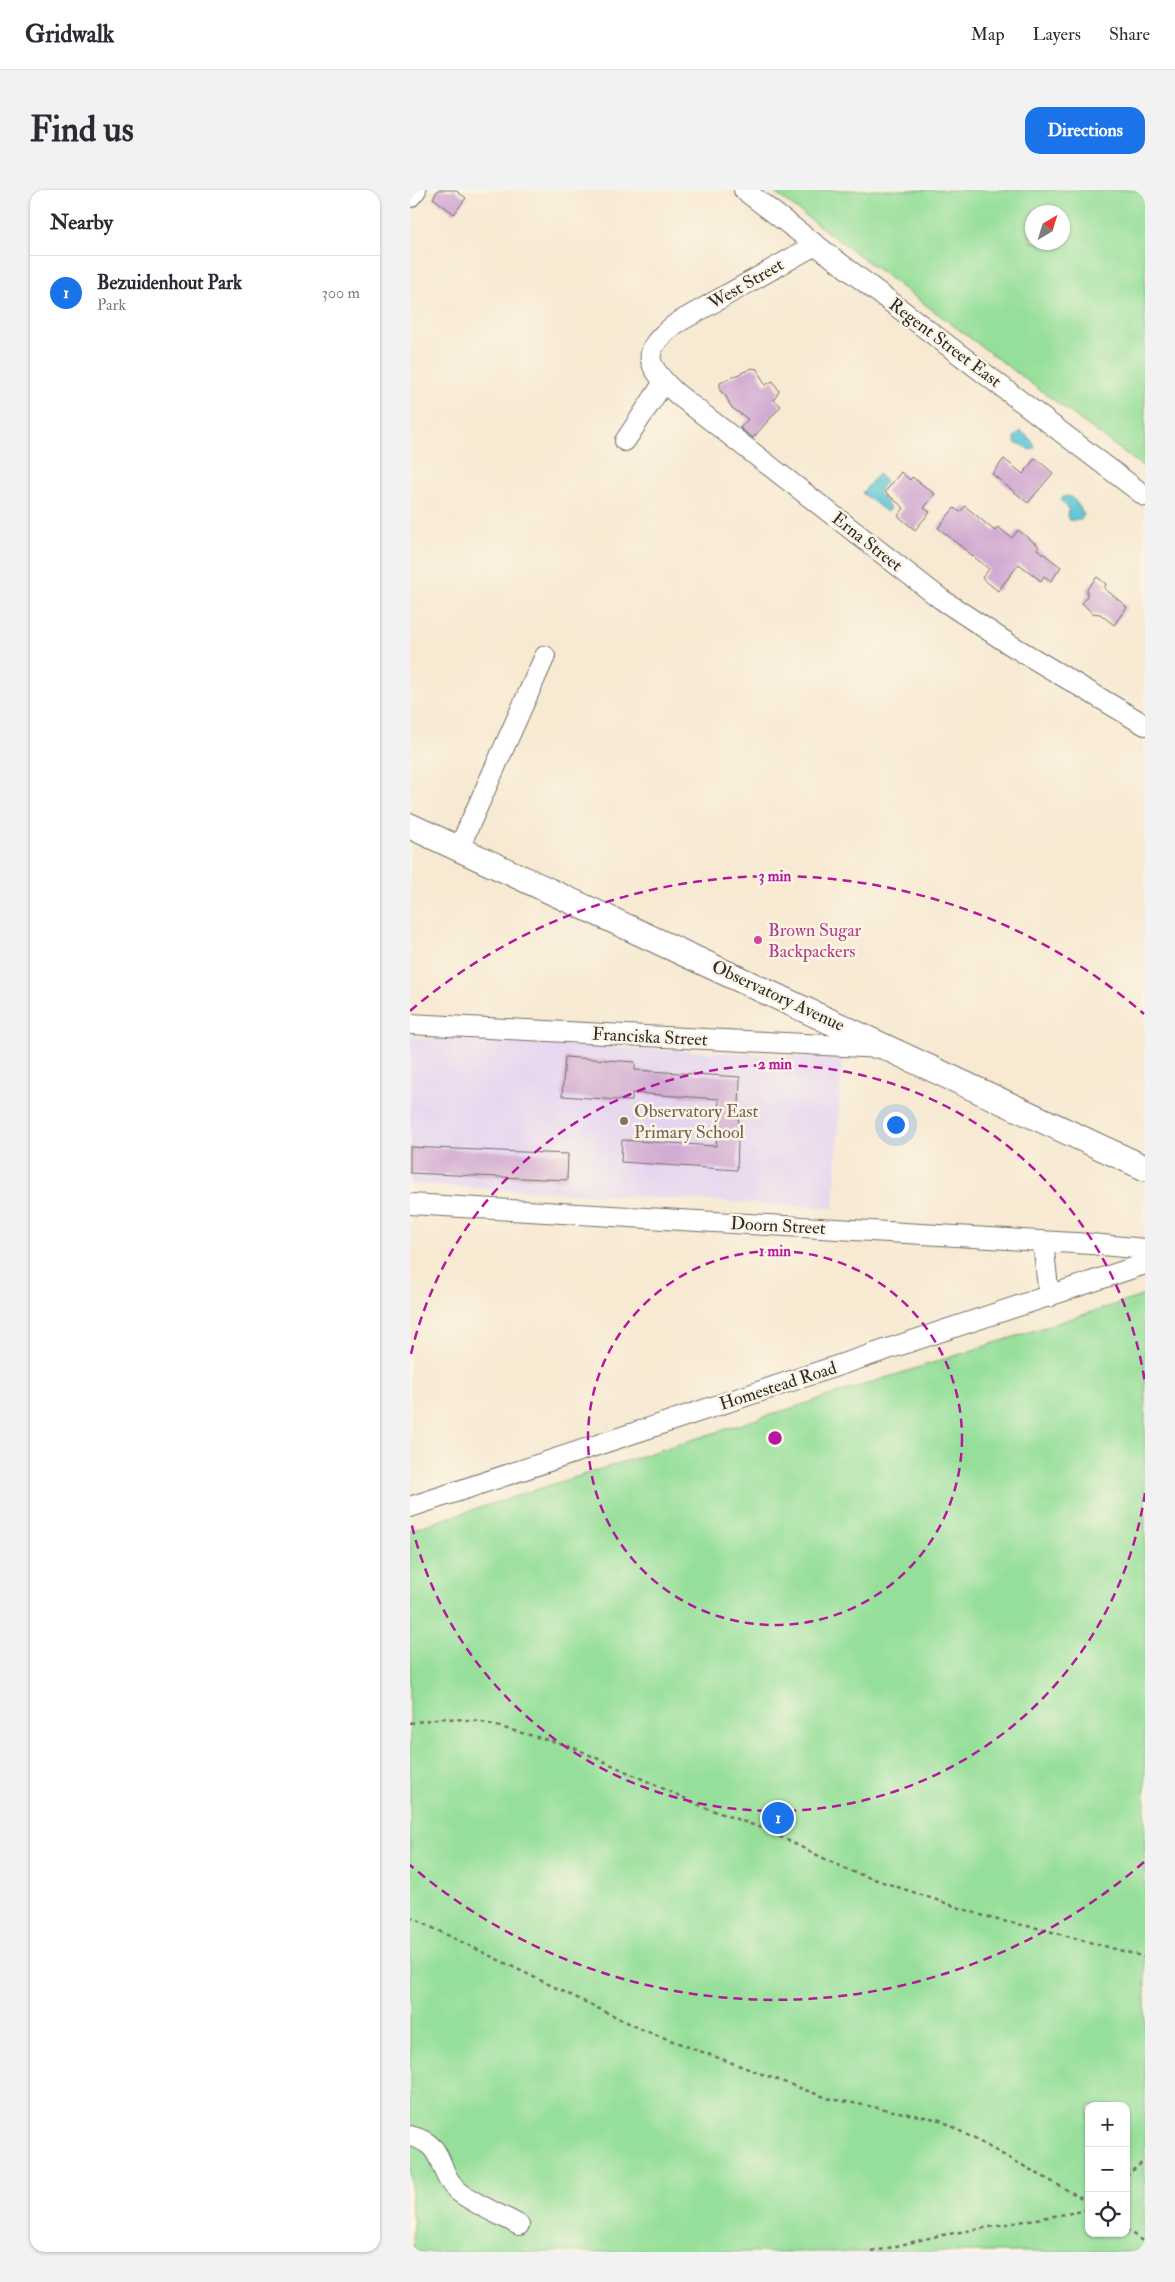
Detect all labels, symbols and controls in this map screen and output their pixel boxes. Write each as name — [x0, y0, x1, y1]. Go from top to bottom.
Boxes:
text: Gridwalk — [25, 19, 114, 50]
text: Map — [971, 23, 1005, 46]
text: Layers — [1033, 23, 1081, 46]
text: Share — [1109, 23, 1150, 46]
button: Directions — [1025, 107, 1145, 154]
text: Find us — [30, 108, 134, 152]
north arrow — [1025, 205, 1070, 250]
text: Nearby — [50, 209, 113, 236]
street label: West Street — [703, 253, 788, 315]
text: Bezuidenhout Park — [97, 271, 242, 295]
text: 1 — [63, 283, 69, 303]
text: 300 m — [322, 283, 360, 303]
street label: Regent Street East — [884, 293, 1006, 393]
text: Park — [97, 295, 126, 315]
street label: Erna Street — [827, 507, 907, 577]
text: 3 min — [759, 867, 791, 886]
place label: Brown Sugar Backpackers — [768, 919, 862, 963]
marker: Brown Sugar Backpackers — [752, 934, 764, 946]
street label: Observatory Avenue — [708, 955, 849, 1037]
street label: Franciska Street — [592, 1022, 708, 1052]
text: 2 min — [758, 1055, 792, 1074]
place label: Observatory East Primary School — [634, 1100, 759, 1144]
your location — [883, 1112, 909, 1138]
marker: Observatory East Primary School — [618, 1115, 630, 1127]
street label: Doorn Street — [730, 1212, 826, 1240]
text: 1 min — [759, 1242, 791, 1261]
street label: Homestead Road — [717, 1356, 840, 1416]
centre of rings — [766, 1429, 784, 1447]
pin: 1 — [762, 1799, 794, 1837]
map controls — [1085, 2102, 1130, 2237]
button: + — [1085, 2102, 1130, 2147]
button: − — [1085, 2147, 1130, 2192]
button: locate — [1085, 2192, 1130, 2237]

